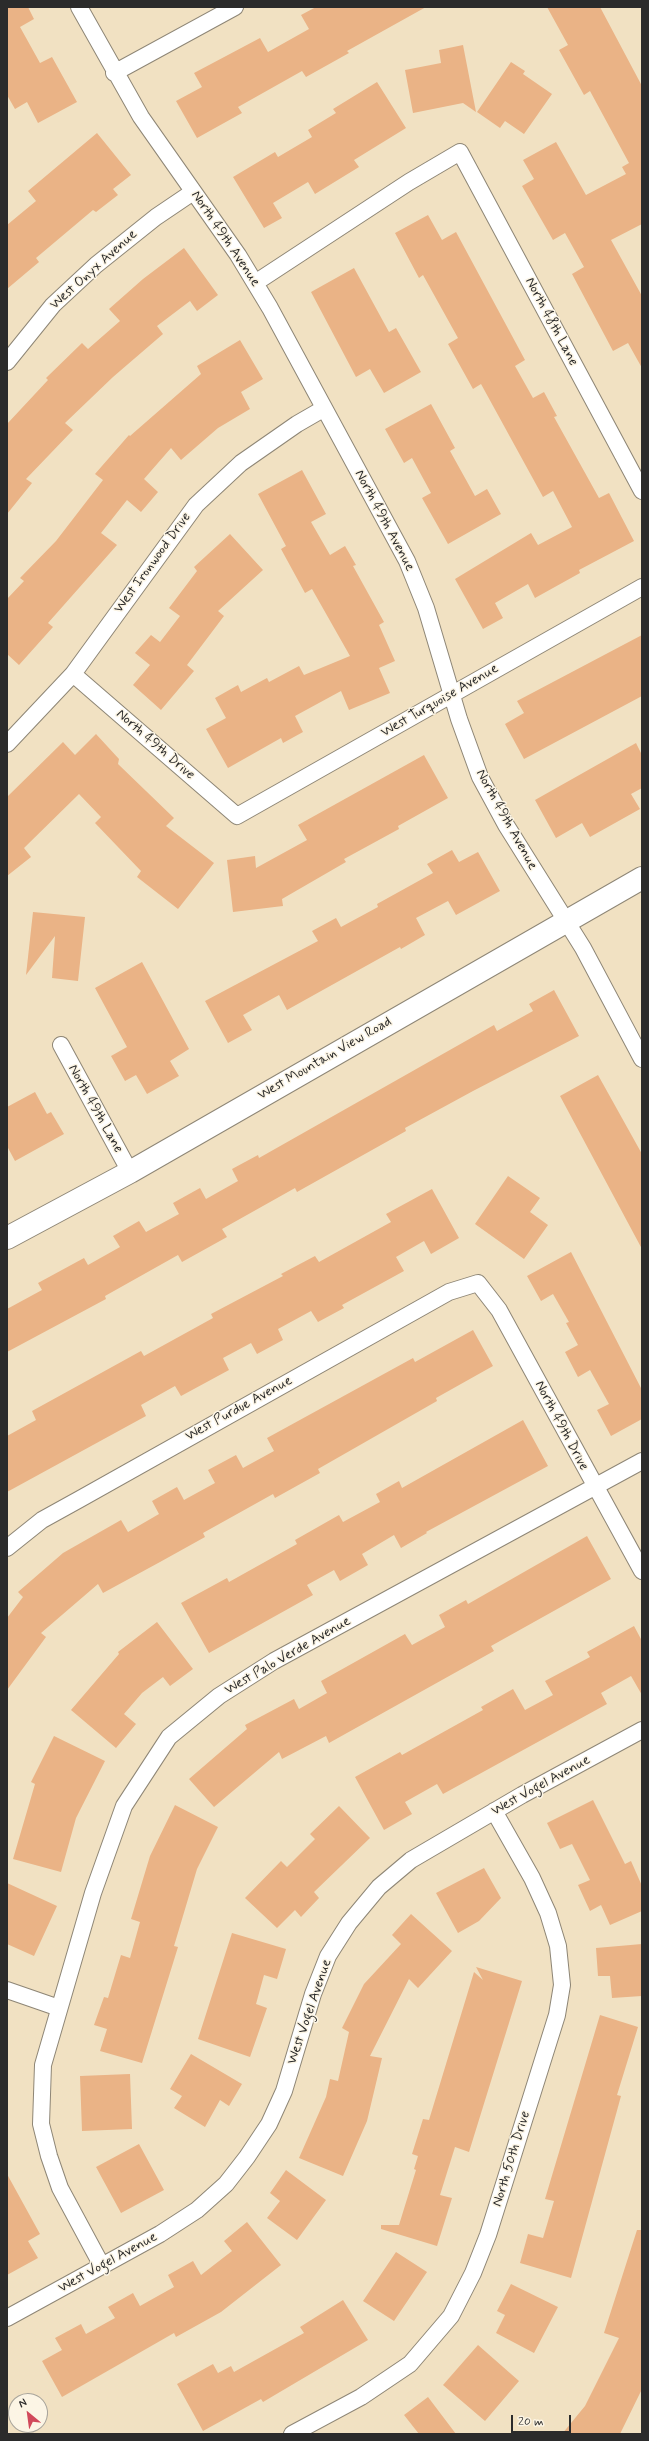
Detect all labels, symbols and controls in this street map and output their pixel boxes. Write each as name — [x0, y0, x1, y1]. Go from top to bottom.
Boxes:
street label: North 49th Avenue — [187, 188, 263, 290]
street label: West Onyx Avenue — [47, 226, 141, 314]
street label: North 48th Lane — [521, 275, 581, 369]
street label: North 49th Avenue — [350, 468, 418, 574]
street label: West Ironwood Drive — [111, 509, 195, 617]
street label: West Turquoise Avenue — [378, 661, 502, 741]
street label: North 49th Drive — [112, 706, 198, 784]
street label: North 49th Avenue — [471, 767, 541, 873]
street label: West Mountain View Road — [255, 1014, 395, 1104]
street label: North 49th Lane — [64, 1062, 126, 1156]
street label: West Purdue Avenue — [183, 1373, 295, 1445]
street label: North 49th Drive — [530, 1378, 592, 1474]
street label: West Palo Verde Avenue — [222, 1613, 354, 1699]
street label: West Vogel Avenue — [489, 1752, 593, 1820]
street label: West Vogel Avenue — [284, 1957, 336, 2067]
street label: North 50th Drive — [489, 2109, 535, 2209]
street label: West Vogel Avenue — [56, 2229, 160, 2297]
north arrow — [8, 2393, 48, 2433]
text: N — [16, 2395, 29, 2411]
scale bar — [513, 2407, 573, 2433]
text: 20 m — [518, 2414, 544, 2430]

